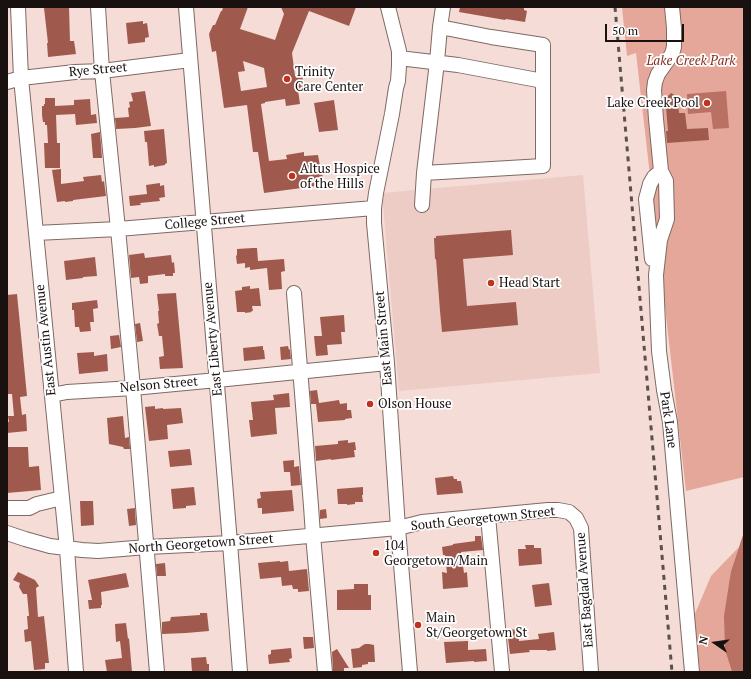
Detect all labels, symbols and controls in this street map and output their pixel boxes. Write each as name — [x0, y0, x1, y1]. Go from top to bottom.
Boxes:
scale bar — [607, 16, 686, 42]
text: 50 m — [612, 23, 638, 38]
park label: Lake Creek Park — [646, 53, 736, 69]
street label: Rye Street — [68, 60, 128, 80]
place label: Trinity Care Center — [295, 64, 363, 95]
marker: Trinity Care Center — [282, 74, 292, 84]
place label: Lake Creek Pool — [607, 95, 699, 111]
marker: Lake Creek Pool — [702, 98, 712, 108]
place label: Altus Hospice of the Hills — [300, 161, 380, 192]
marker: Altus Hospice of the Hills — [287, 171, 297, 181]
street label: College Street — [164, 211, 246, 233]
place label: Head Start — [499, 275, 560, 291]
marker: Head Start — [486, 278, 496, 288]
street label: East Liberty Avenue — [200, 281, 226, 397]
street label: East Austin Avenue — [32, 284, 60, 396]
street label: East Main Street — [372, 290, 396, 386]
street label: Nelson Street — [119, 374, 199, 396]
street label: Park Lane — [656, 391, 680, 449]
place label: Olson House — [378, 396, 452, 412]
marker: Olson House — [365, 399, 375, 409]
street label: South Georgetown Street — [410, 504, 556, 534]
street label: North Georgetown Street — [128, 531, 274, 557]
street label: East Bagdad Avenue — [573, 532, 597, 648]
place label: 104 Georgetown/Main — [384, 538, 488, 569]
marker: 104 Georgetown/Main — [371, 548, 381, 558]
place label: Main St/Georgetown St — [426, 610, 527, 641]
marker: Main St/Georgetown St — [413, 620, 423, 630]
north arrow — [695, 623, 735, 663]
text: N — [696, 635, 711, 646]

